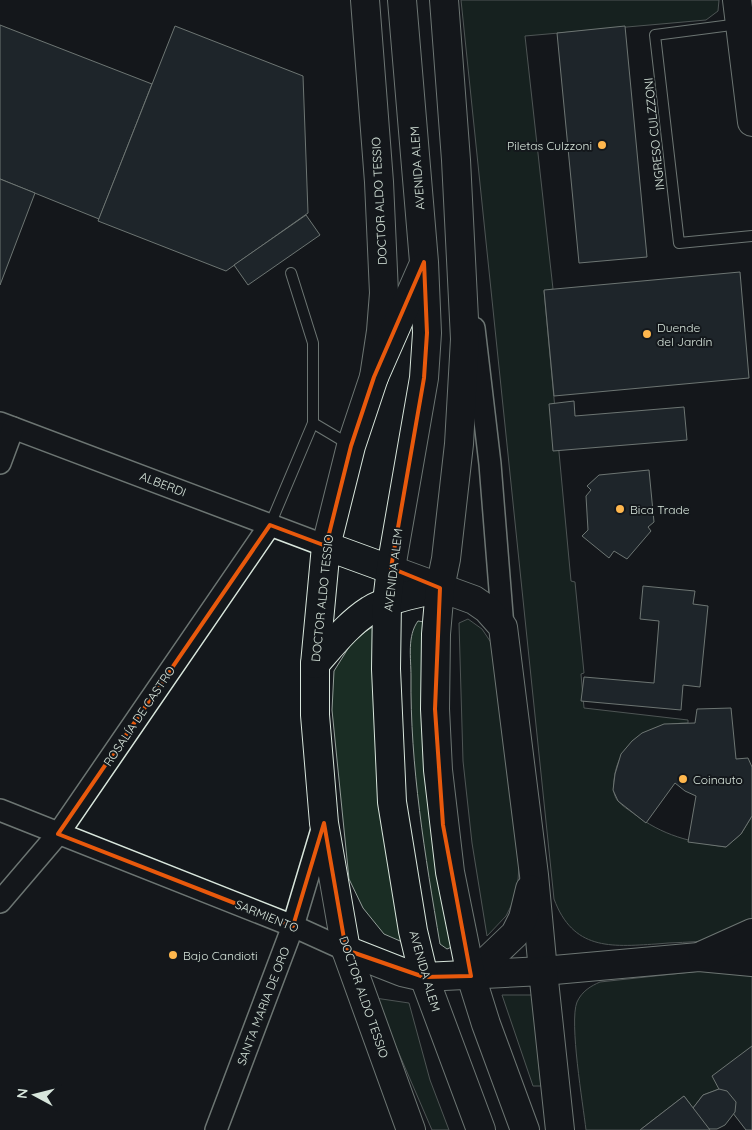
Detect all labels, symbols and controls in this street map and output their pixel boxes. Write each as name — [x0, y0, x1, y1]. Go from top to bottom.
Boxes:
street label: INGRESO CULZZONI — [641, 77, 667, 191]
street label: AVENIDA ALEM — [407, 126, 427, 210]
street label: DOCTOR ALDO TESSIO — [368, 137, 390, 265]
place label: Piletas Culzzoni — [507, 138, 592, 153]
marker: Piletas Culzzoni — [596, 139, 608, 151]
place label: Duende del Jardín — [657, 320, 712, 349]
marker: Duende del Jardín — [641, 328, 653, 340]
street label: ALBERDI — [138, 468, 188, 500]
place label: Bica Trade — [630, 502, 690, 517]
marker: Bica Trade — [614, 503, 626, 515]
street label: AVENIDA ALEM — [380, 528, 406, 612]
street label: DOCTOR ALDO TESSIO — [308, 533, 336, 663]
street label: ROSALÍA DE CASTRO — [100, 663, 178, 769]
place label: Coinauto — [693, 772, 743, 787]
marker: Coinauto — [677, 773, 689, 785]
street label: SARMIENTO — [233, 896, 301, 936]
street label: AVENIDA ALEM — [406, 929, 444, 1013]
street label: DOCTOR ALDO TESSIO — [336, 934, 392, 1060]
street label: SANTA MARIA DE ORO — [233, 945, 293, 1067]
place label: Bajo Candioti — [183, 948, 258, 963]
marker: Bajo Candioti — [167, 949, 179, 961]
north arrow — [10, 1070, 60, 1120]
text: N — [13, 1087, 32, 1100]

